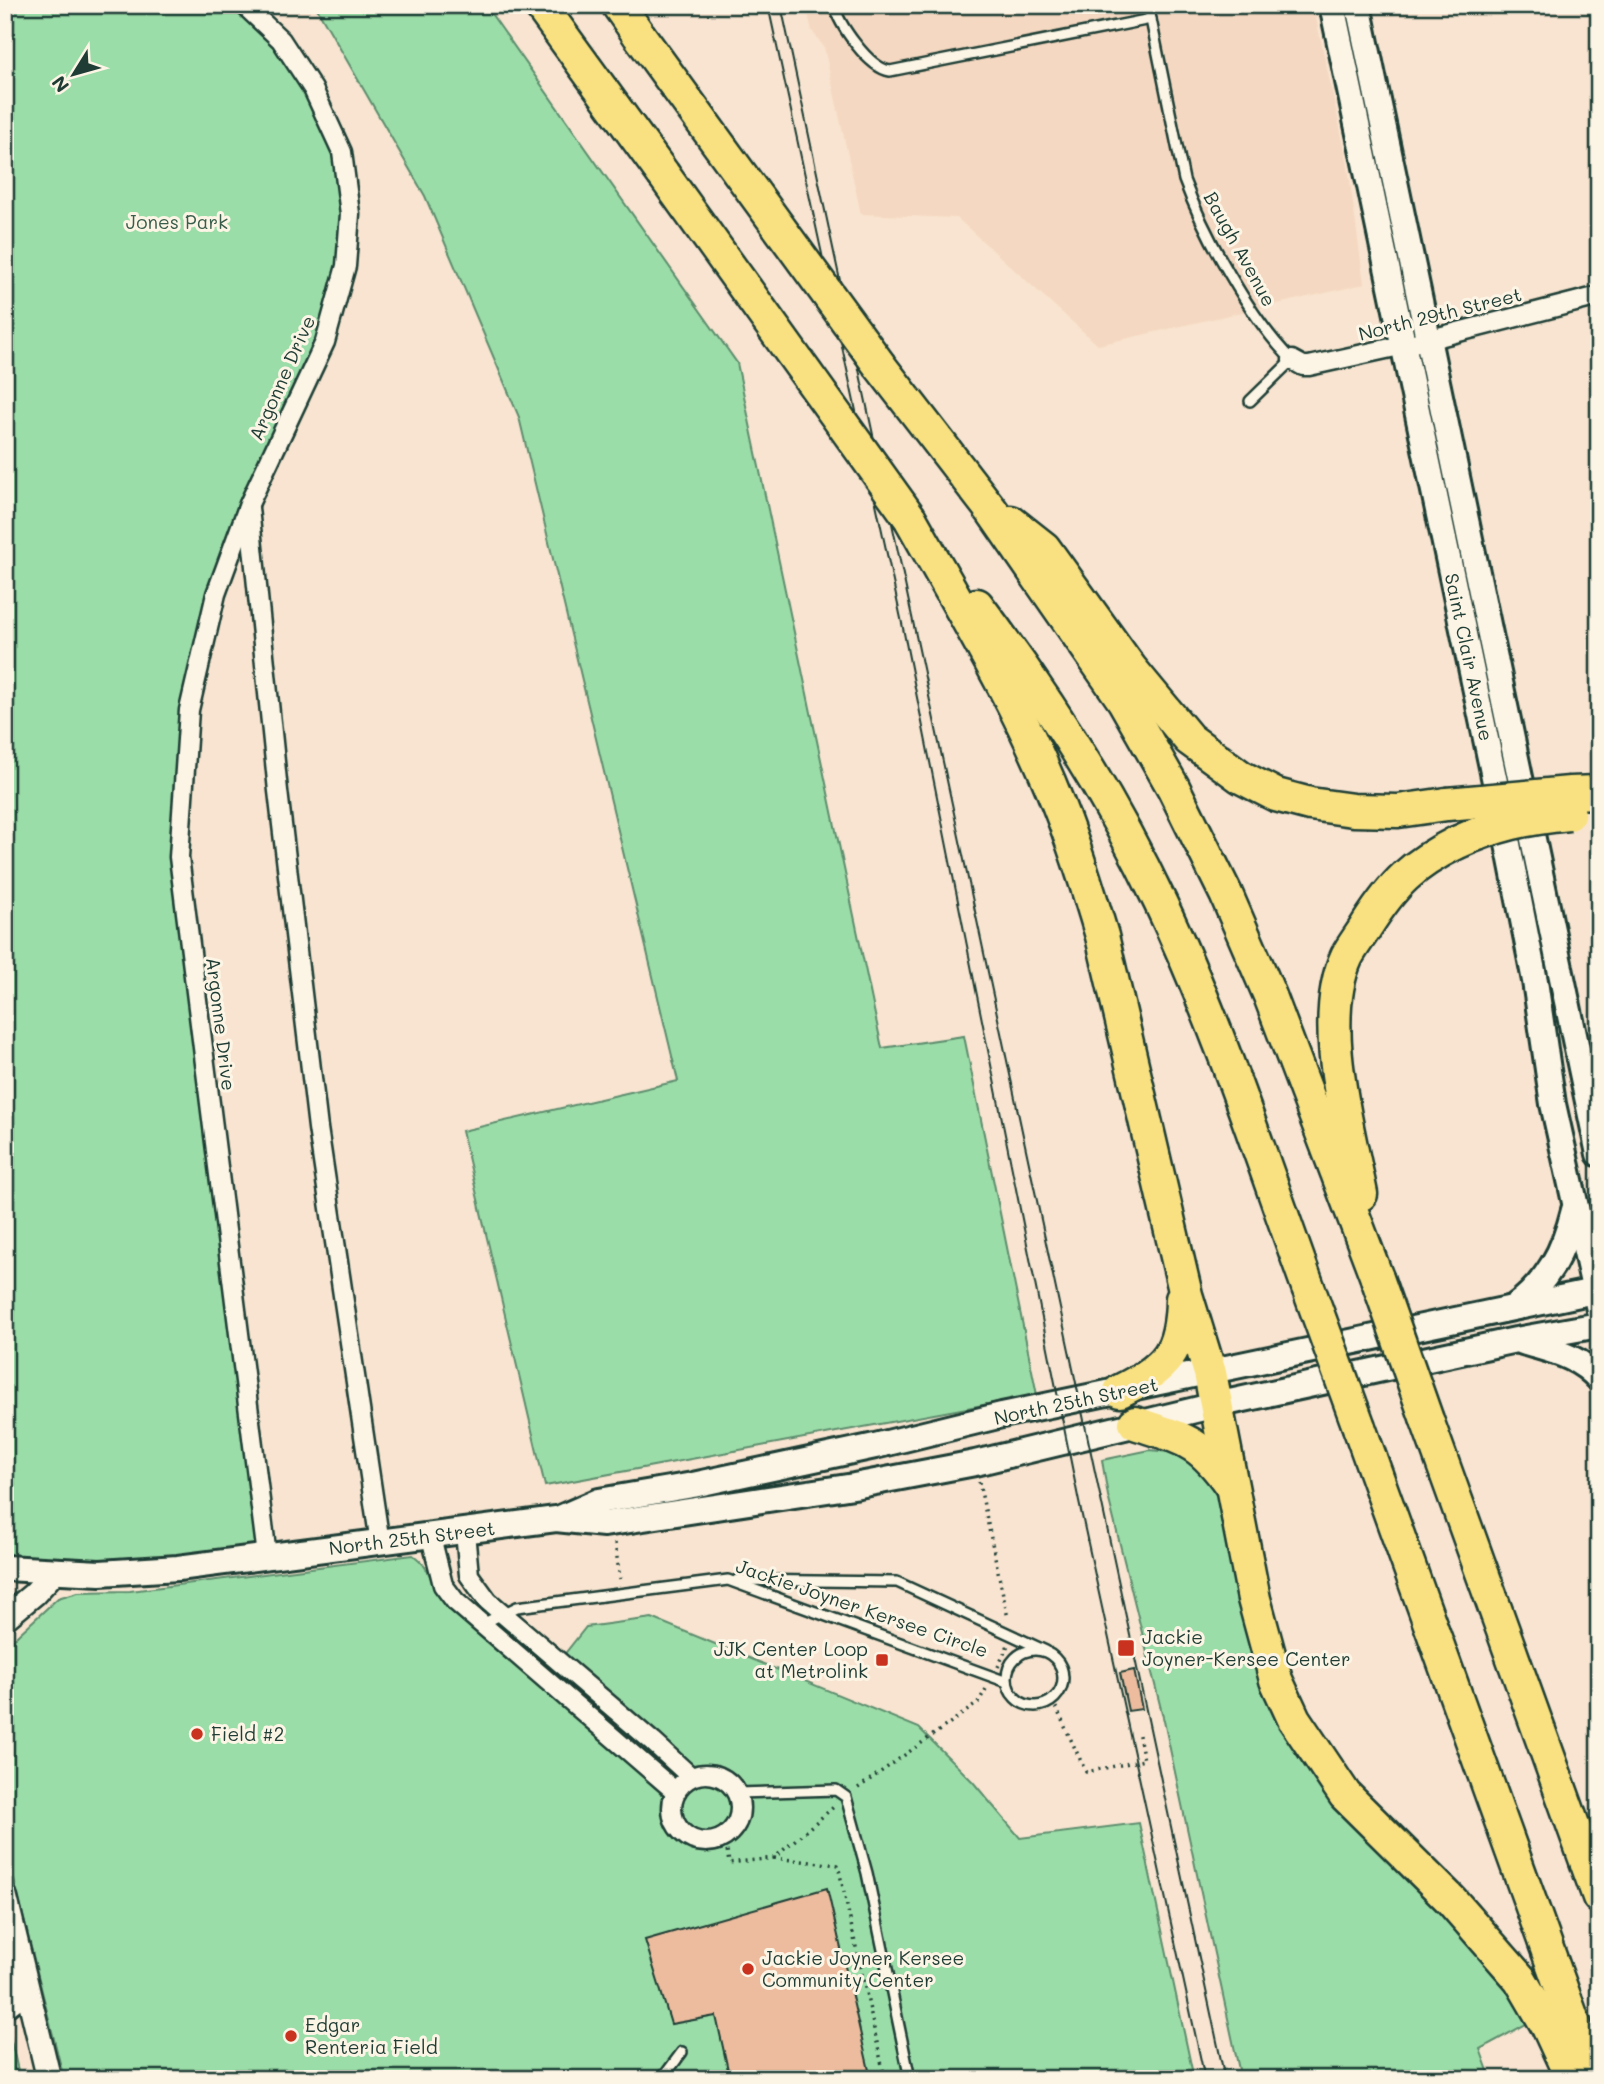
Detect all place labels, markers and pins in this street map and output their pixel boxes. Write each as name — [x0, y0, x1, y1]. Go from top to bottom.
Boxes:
place label: Jackie Joyner-Kersee Center — [1142, 1624, 1351, 1671]
place label: JJK Center Loop at Metrolink — [714, 1636, 868, 1683]
marker: Jackie Joyner-Kersee Center — [1116, 1638, 1136, 1658]
marker: JJK Center Loop at Metrolink — [874, 1652, 890, 1668]
place label: Field #2 — [211, 1721, 284, 1746]
marker: Field #2 — [189, 1726, 205, 1742]
place label: Jackie Joyner Kersee Community Center — [762, 1945, 964, 1992]
marker: Jackie Joyner Kersee Community Center — [740, 1961, 756, 1977]
place label: Edgar Renteria Field — [305, 2012, 438, 2059]
marker: Edgar Renteria Field — [283, 2028, 299, 2044]

